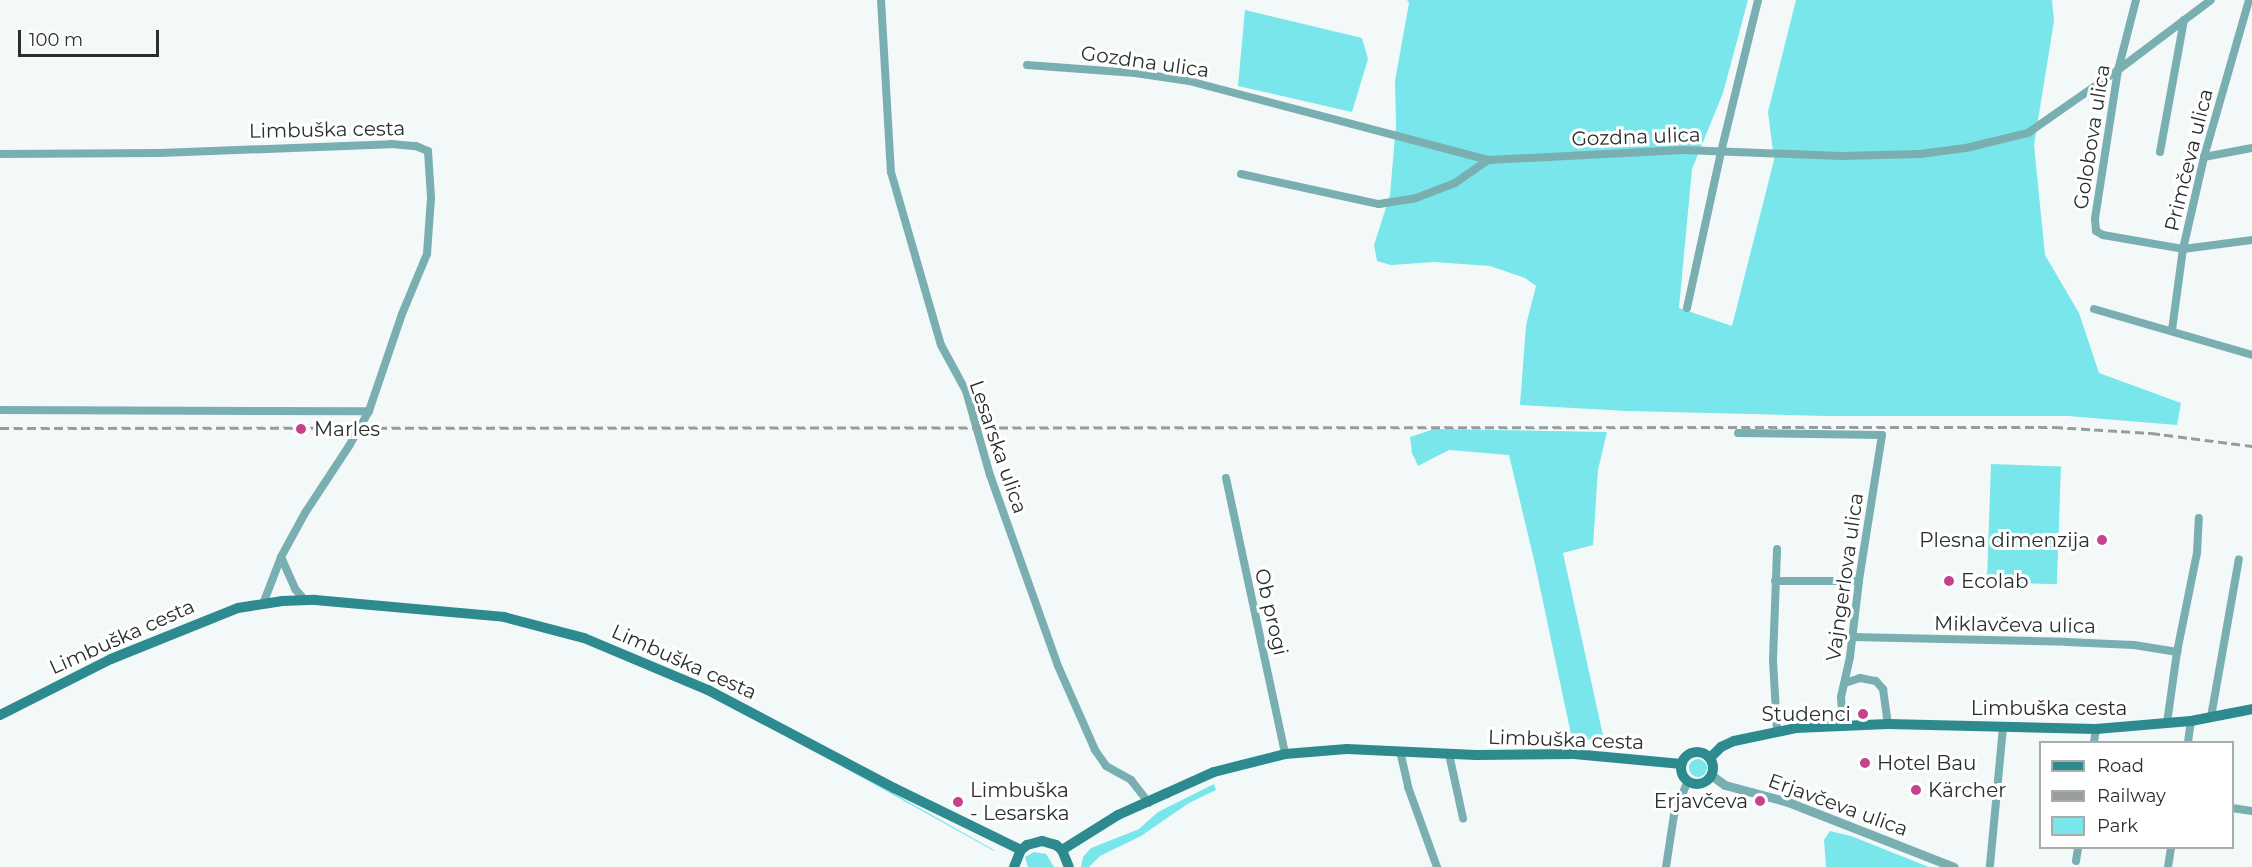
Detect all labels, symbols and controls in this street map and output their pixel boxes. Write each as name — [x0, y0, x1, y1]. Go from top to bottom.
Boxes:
scale bar — [21, 18, 162, 56]
text: 100 m — [29, 29, 83, 51]
street label: Gozdna ulica — [1079, 41, 1211, 83]
street label: Golobova ulica — [2069, 63, 2115, 211]
street label: Primčeva ulica — [2160, 86, 2218, 234]
street label: Limbuška cesta — [249, 117, 405, 143]
street label: Gozdna ulica — [1571, 123, 1701, 151]
street label: Lesarska ulica — [964, 377, 1032, 517]
place label: Marles — [314, 417, 380, 441]
marker: Marles — [292, 420, 310, 438]
street label: Vajngerlova ulica — [1821, 491, 1869, 663]
place label: Plesna dimenzija — [1919, 528, 2090, 552]
marker: Plesna dimenzija — [2095, 533, 2109, 547]
street label: Ob progi — [1249, 566, 1293, 658]
place label: Ecolab — [1961, 569, 2029, 593]
marker: Ecolab — [1942, 574, 1956, 588]
street label: Limbuška cesta — [46, 594, 198, 680]
street label: Miklavčeva ulica — [1934, 612, 2096, 638]
street label: Limbuška cesta — [608, 619, 760, 705]
street label: Limbuška cesta — [1971, 696, 2127, 720]
place label: Studenci — [1761, 702, 1851, 726]
marker: Studenci — [1856, 707, 1870, 721]
street label: Limbuška cesta — [1487, 725, 1645, 755]
legend — [2039, 741, 2234, 849]
place label: Hotel Bau — [1877, 751, 1977, 775]
text: Road — [2097, 755, 2144, 777]
marker: Hotel Bau — [1858, 756, 1872, 770]
street label: Erjavčeva ulica — [1765, 769, 1911, 841]
place label: Limbuška - Lesarska — [970, 778, 1069, 825]
place label: Kärcher — [1928, 778, 2006, 802]
marker: Kärcher — [1909, 783, 1923, 797]
text: Railway — [2097, 785, 2166, 807]
place label: Erjavčeva — [1654, 789, 1748, 813]
marker: Erjavčeva — [1753, 794, 1767, 808]
marker: Limbuška - Lesarska — [951, 795, 965, 809]
text: Park — [2097, 815, 2138, 837]

